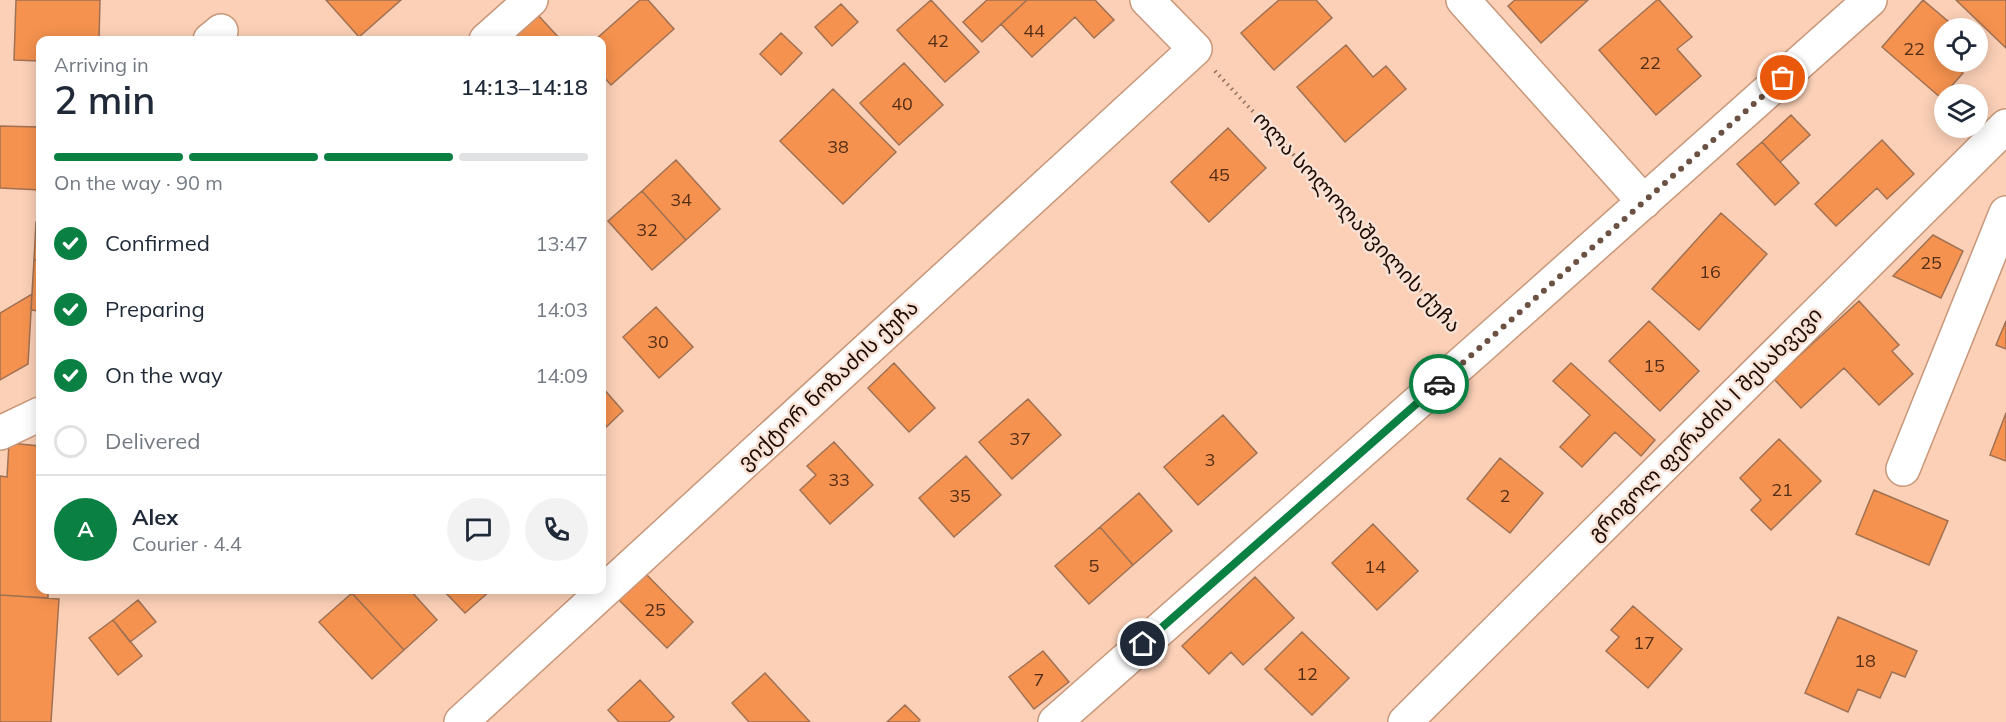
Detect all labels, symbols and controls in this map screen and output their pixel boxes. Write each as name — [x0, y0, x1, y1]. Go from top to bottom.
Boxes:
map controls — [1934, 18, 1988, 138]
button: locate — [1934, 18, 1988, 72]
house number: 44 — [1023, 19, 1045, 42]
house number: 42 — [927, 29, 949, 52]
house number: 22 — [1903, 37, 1925, 60]
house number: 22 — [1639, 51, 1661, 74]
text: Arriving in — [54, 52, 149, 77]
pin — [1757, 52, 1808, 103]
icon: bag — [1766, 61, 1799, 94]
text: 14:13–14:18 — [461, 73, 588, 101]
text: 2 min — [54, 75, 155, 124]
button: layers — [1934, 84, 1988, 138]
house number: 40 — [891, 92, 913, 115]
street label: ოლა სოლოღაშვილის ქუჩა — [1248, 105, 1467, 338]
house number: 38 — [827, 135, 849, 158]
house number: 45 — [1208, 163, 1230, 186]
text: On the way · 90 m — [54, 170, 223, 195]
house number: 34 — [670, 188, 692, 211]
house number: 32 — [636, 218, 658, 241]
icon: check — [54, 227, 87, 260]
text: Confirmed — [105, 229, 210, 257]
text: 13:47 — [535, 231, 588, 256]
house number: 25 — [1920, 251, 1942, 274]
house number: 16 — [1699, 260, 1721, 283]
icon: check — [54, 293, 87, 326]
street label: ვიქტორ ნოზაძის ქუჩა — [732, 294, 923, 475]
text: Preparing — [105, 295, 205, 323]
text: 14:03 — [535, 297, 588, 322]
street label: გრიგოლ ფერაძის I შესახვევი — [1582, 301, 1828, 547]
house number: 30 — [647, 330, 669, 353]
courier — [1409, 354, 1469, 414]
house number: 15 — [1643, 354, 1665, 377]
icon: check — [54, 359, 87, 392]
text: On the way — [105, 361, 223, 389]
text: 14:09 — [535, 363, 588, 388]
icon: car — [1423, 368, 1456, 401]
text: Delivered — [105, 427, 200, 455]
house number: 37 — [1009, 427, 1031, 450]
house number: 3 — [1205, 448, 1215, 471]
house number: 33 — [828, 468, 850, 491]
house number: 21 — [1771, 478, 1793, 501]
house number: 35 — [949, 484, 971, 507]
house number: 2 — [1500, 484, 1510, 507]
button: chat — [447, 498, 510, 561]
button: phone — [525, 498, 588, 561]
text: Alex — [132, 503, 178, 531]
text: A — [77, 515, 94, 543]
text: Courier · 4.4 — [132, 531, 242, 556]
house number: 5 — [1089, 554, 1100, 577]
house number: 14 — [1364, 555, 1386, 578]
house number: 25 — [644, 598, 666, 621]
pin — [1117, 618, 1168, 669]
icon: home — [1126, 627, 1159, 660]
house number: 17 — [1633, 631, 1655, 654]
house number: 18 — [1854, 649, 1876, 672]
house number: 12 — [1296, 662, 1318, 685]
house number: 7 — [1034, 668, 1044, 691]

